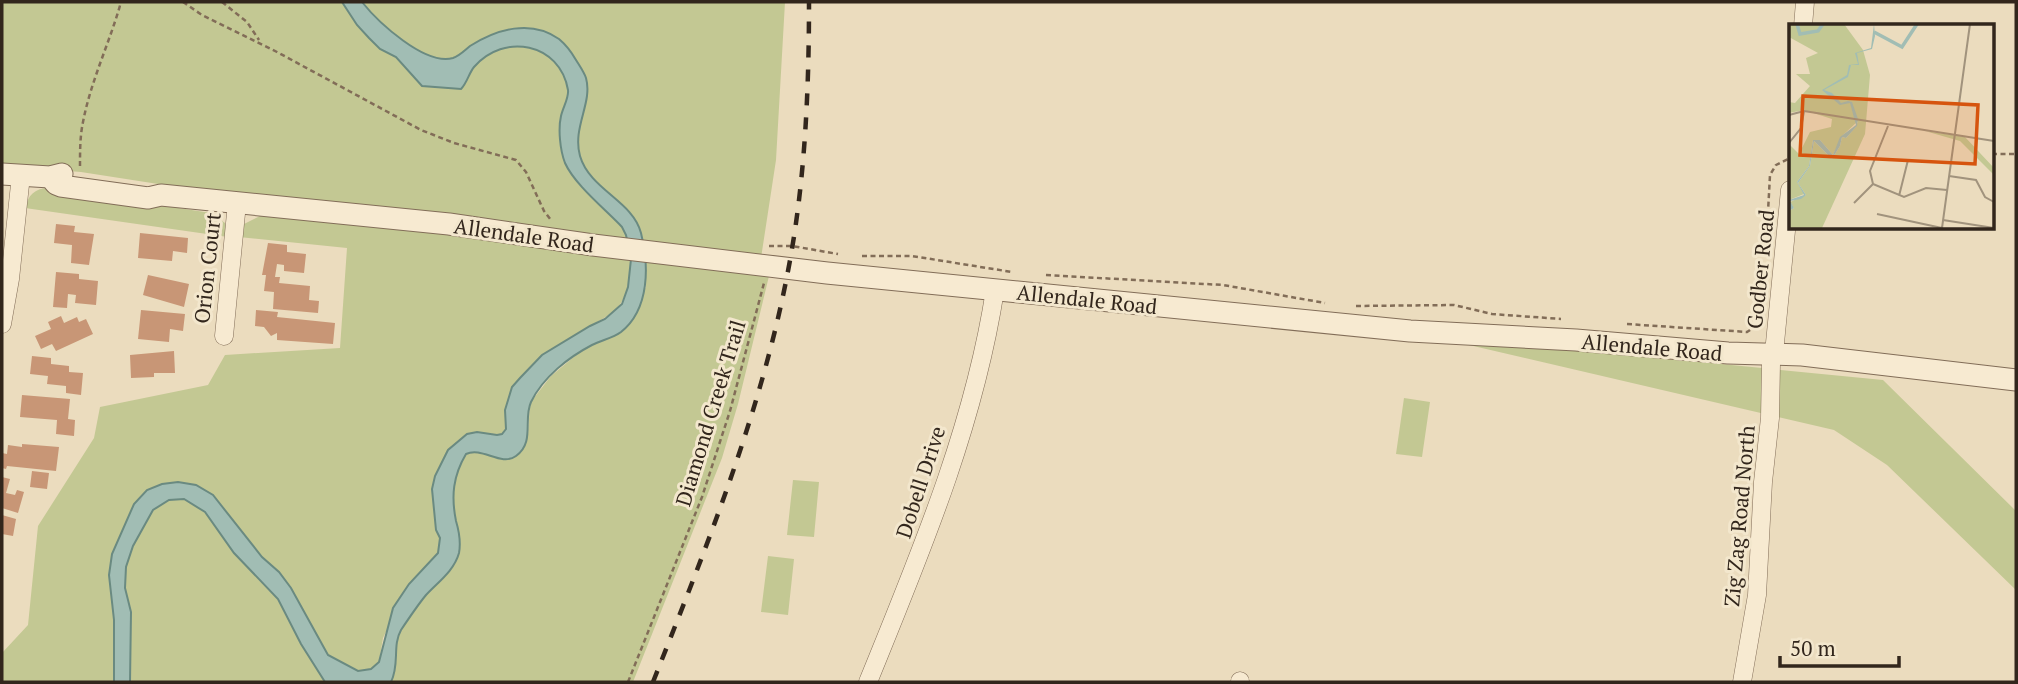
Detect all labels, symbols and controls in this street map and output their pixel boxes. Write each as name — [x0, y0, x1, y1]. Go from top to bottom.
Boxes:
inset map — [1789, 24, 1994, 229]
street label: Godber Road — [1740, 208, 1780, 330]
street label: Orion Court — [187, 211, 227, 325]
street label: Allendale Road — [452, 211, 596, 259]
street label: Allendale Road — [1015, 278, 1159, 320]
street label: Diamond Creek Trail — [668, 317, 752, 509]
street label: Allendale Road — [1580, 327, 1724, 367]
street label: Dobell Drive — [889, 422, 951, 542]
street label: Zig Zag Road North — [1717, 424, 1761, 608]
scale bar — [1780, 624, 1899, 668]
text: 50 m — [1790, 634, 1836, 662]

